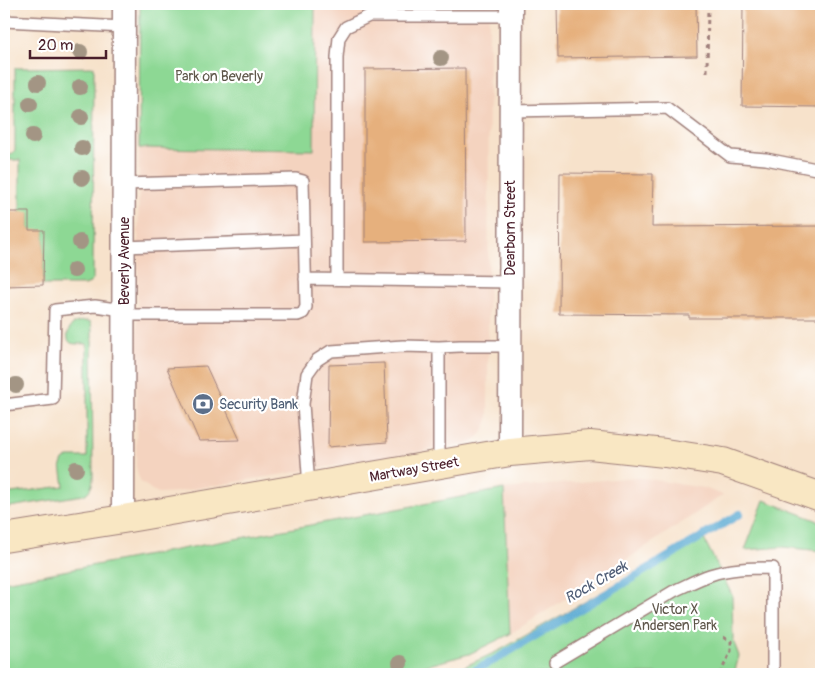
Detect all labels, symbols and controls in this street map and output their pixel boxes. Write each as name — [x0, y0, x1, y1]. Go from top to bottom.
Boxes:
scale bar — [30, 28, 106, 60]
text: 20 m — [38, 36, 73, 55]
park label: Park on Beverly — [175, 68, 263, 85]
street label: Dearborn Street — [502, 180, 519, 276]
street label: Beverly Avenue — [116, 217, 133, 305]
bank icon: Security Bank — [191, 392, 215, 416]
place label: Security Bank — [219, 396, 298, 413]
street label: Martway Street — [368, 453, 460, 486]
water label: Rock Creek — [562, 556, 632, 608]
park label: Victor X Andersen Park — [633, 601, 717, 634]

